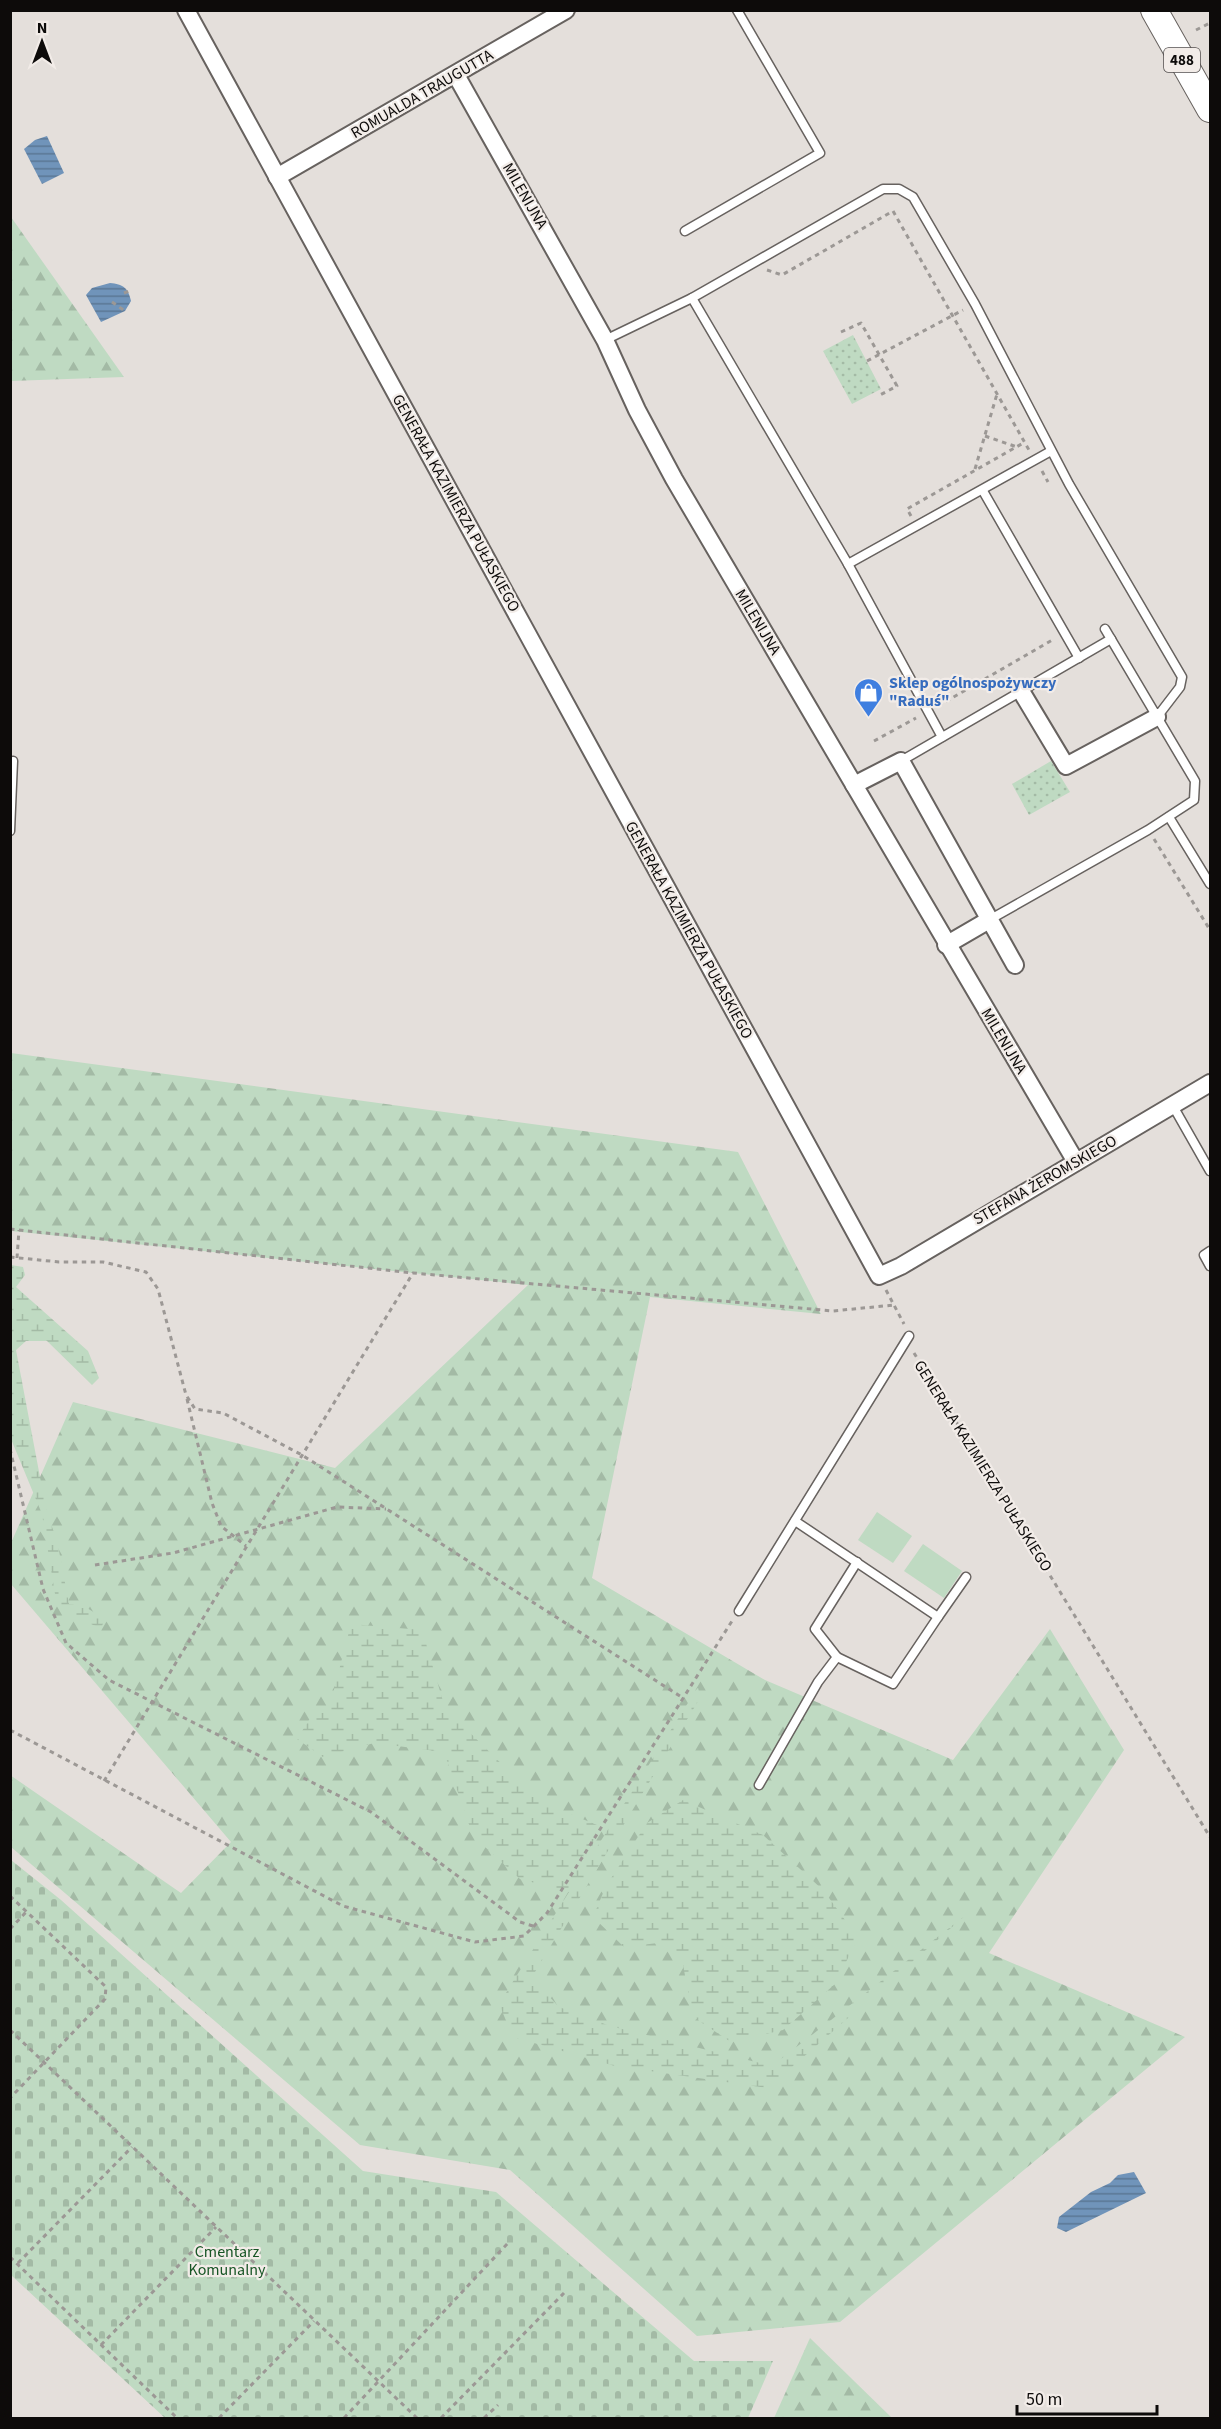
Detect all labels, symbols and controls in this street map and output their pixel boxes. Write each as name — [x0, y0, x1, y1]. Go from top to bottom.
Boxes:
north arrow — [12, 12, 72, 72]
text: N — [37, 17, 47, 39]
street label: ROMUALDA TRAUGUTTA — [347, 44, 498, 144]
road number: 488 — [1164, 48, 1200, 72]
street label: MILENIJNA — [497, 159, 553, 234]
street label: GENERAŁA KAZIMIERZA PUŁASKIEGO — [387, 390, 525, 616]
street label: MILENIJNA — [730, 585, 786, 659]
place label: Sklep ogólnospożywczy "Raduś" — [889, 672, 1057, 712]
shop icon: Sklep ogólnospożywczy "Raduś" — [852, 676, 884, 718]
street label: GENERAŁA KAZIMIERZA PUŁASKIEGO — [620, 817, 758, 1043]
street label: MILENIJNA — [976, 1004, 1032, 1078]
street label: STEFANA ŻEROMSKIEGO — [969, 1130, 1121, 1230]
street label: GENERAŁA KAZIMIERZA PUŁASKIEGO — [909, 1356, 1057, 1576]
park label: Cmentarz Komunalny — [189, 2241, 266, 2281]
scale bar — [1017, 2378, 1156, 2416]
text: 50 m — [1026, 2387, 1062, 2412]

